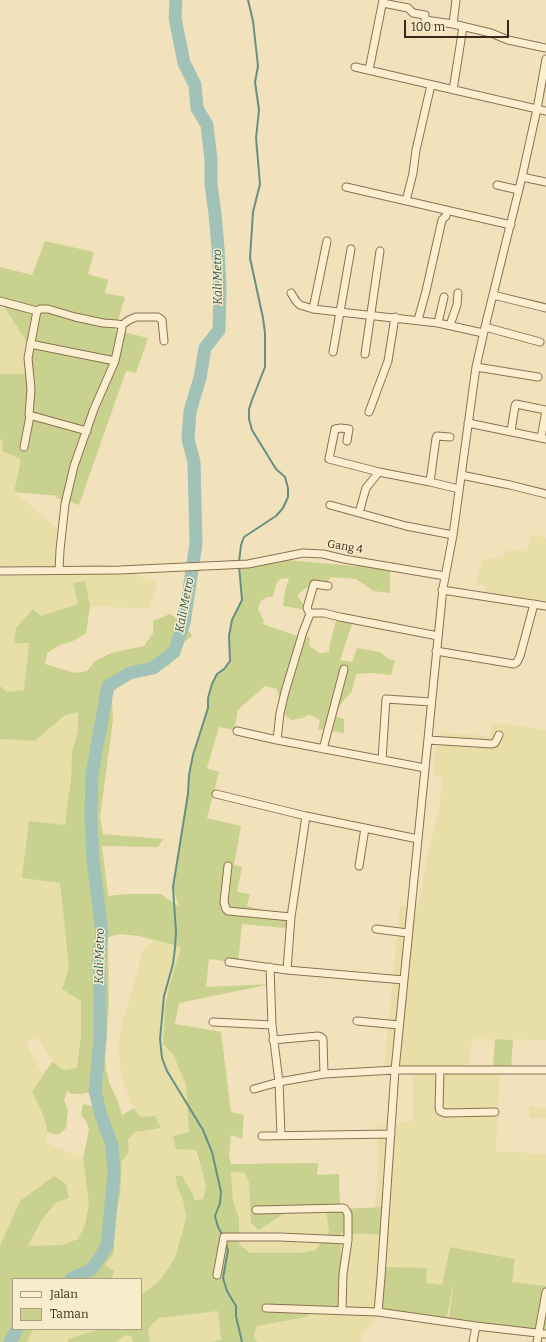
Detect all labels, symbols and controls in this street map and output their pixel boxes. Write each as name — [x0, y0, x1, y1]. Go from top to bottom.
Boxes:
scale bar — [406, 12, 511, 38]
text: 100 m — [411, 20, 445, 34]
water label: Kali Metro — [210, 249, 226, 305]
street label: Gang 4 — [326, 537, 364, 557]
water label: Kali Metro — [173, 576, 197, 634]
water label: Kali Metro — [92, 928, 108, 984]
legend — [12, 1278, 142, 1330]
text: Jalan — [50, 1287, 78, 1301]
text: Taman — [50, 1307, 89, 1321]

